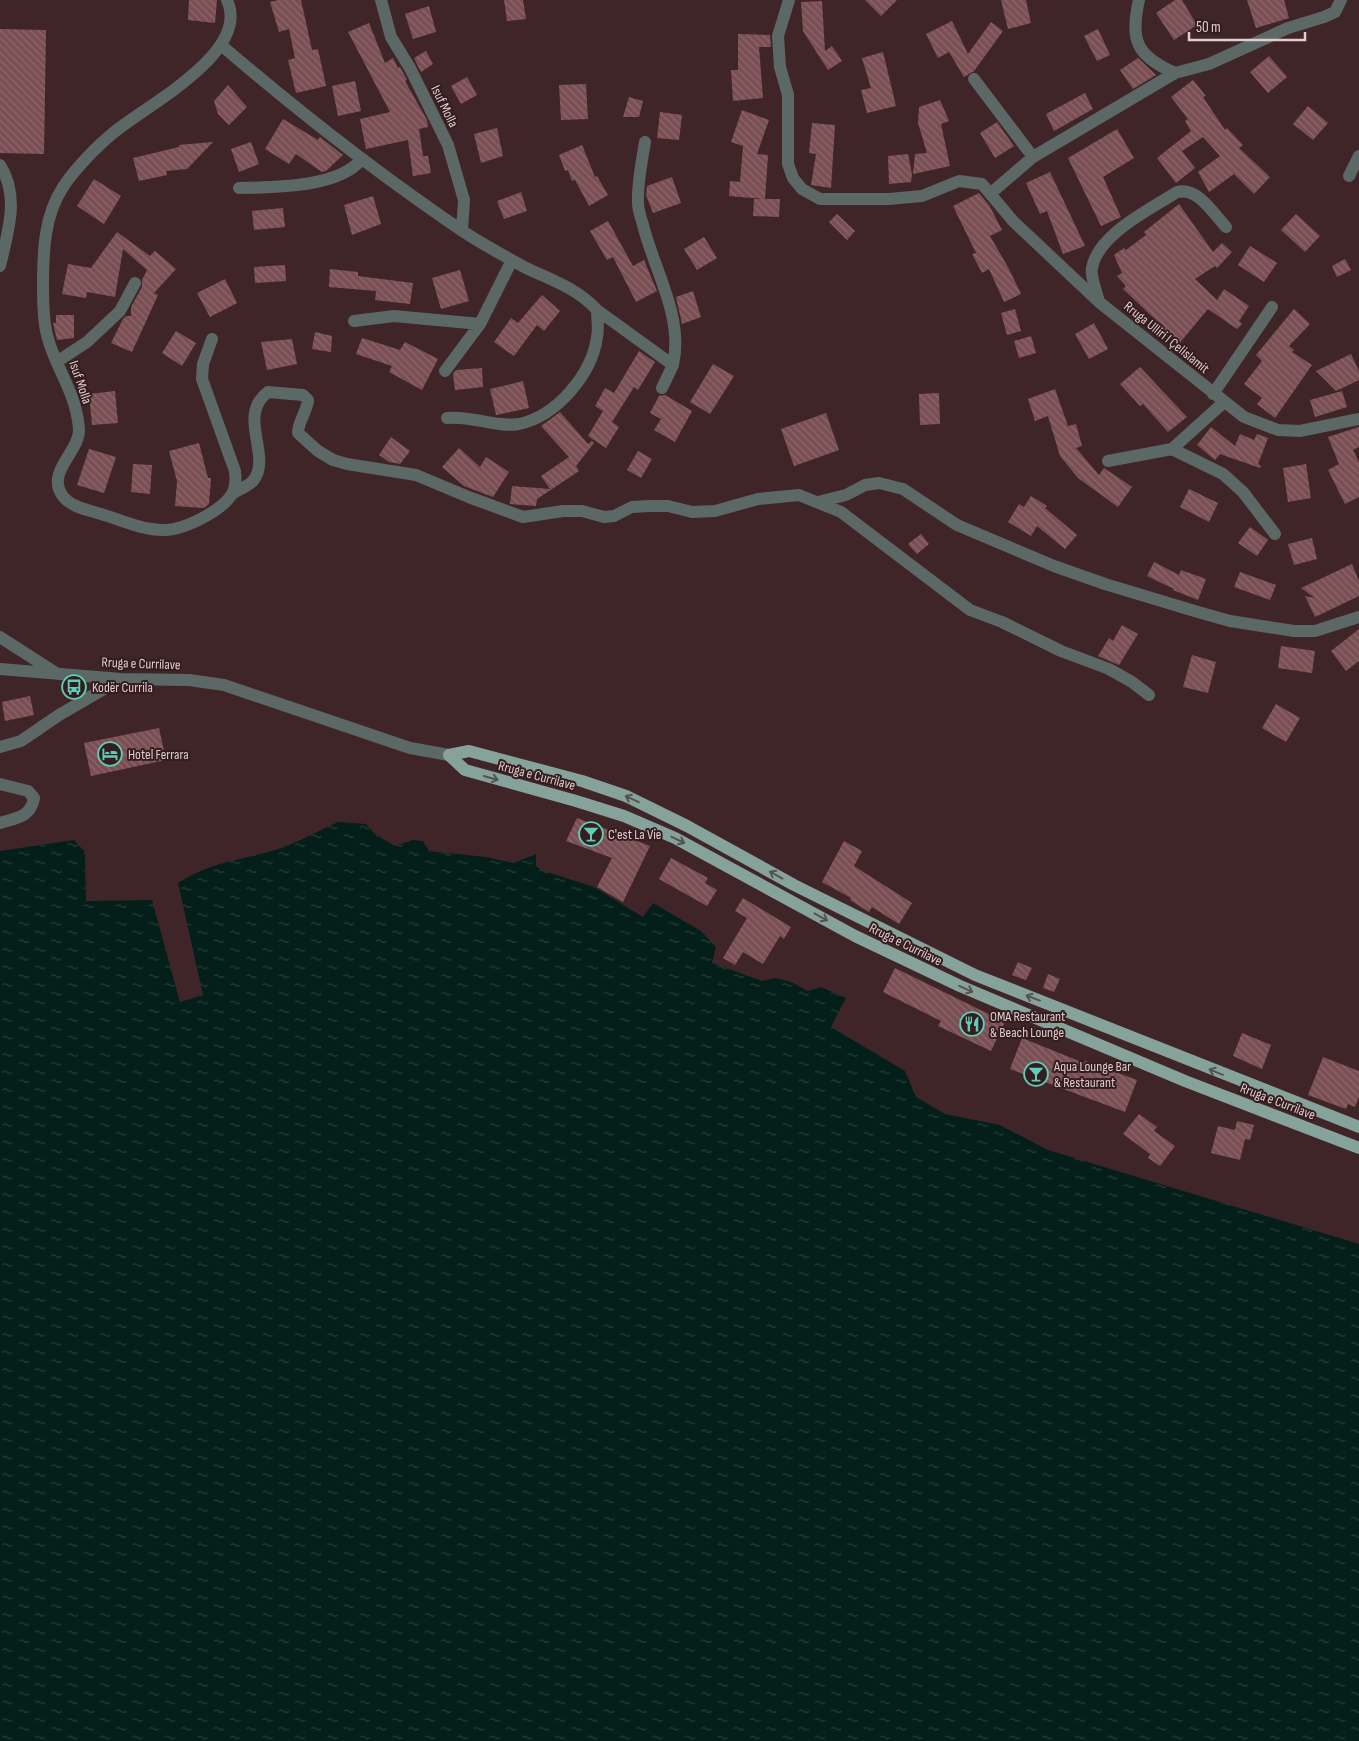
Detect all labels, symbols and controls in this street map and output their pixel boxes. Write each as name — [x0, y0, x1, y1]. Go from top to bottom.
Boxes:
scale bar — [1189, 10, 1305, 42]
text: 50 m — [1196, 18, 1221, 37]
street label: Isuf Molla — [427, 82, 462, 130]
street label: Rruga Ulliri I Çelislamit — [1121, 298, 1213, 377]
street label: Isuf Molla — [65, 358, 96, 406]
street label: Rruga e Currilave — [101, 654, 181, 673]
bus stop icon: Kodër Currila — [61, 674, 87, 700]
place label: Kodër Currila — [92, 679, 153, 696]
hotel icon: Hotel Ferrara — [97, 741, 123, 767]
place label: Hotel Ferrara — [128, 746, 189, 763]
street label: Rruga e Currilave — [496, 757, 577, 794]
one-way arrow — [483, 773, 499, 783]
one-way arrow — [625, 794, 640, 803]
bar icon: C'est La Vie — [578, 821, 604, 847]
place label: C'est La Vie — [608, 826, 661, 843]
one-way arrow — [670, 836, 685, 845]
one-way arrow — [769, 869, 783, 879]
one-way arrow — [813, 913, 828, 922]
street label: Rruga e Currilave — [866, 919, 945, 969]
one-way arrow — [958, 985, 973, 995]
one-way arrow — [1026, 992, 1041, 1002]
place label: OMA Restaurant & Beach Lounge — [990, 1008, 1065, 1041]
restaurant icon: OMA Restaurant & Beach Lounge — [959, 1011, 985, 1037]
place label: Aqua Lounge Bar & Restaurant — [1053, 1058, 1131, 1091]
bar icon: Aqua Lounge Bar & Restaurant — [1023, 1061, 1049, 1087]
one-way arrow — [1209, 1066, 1224, 1076]
street label: Rruga e Currilave — [1238, 1079, 1318, 1124]

